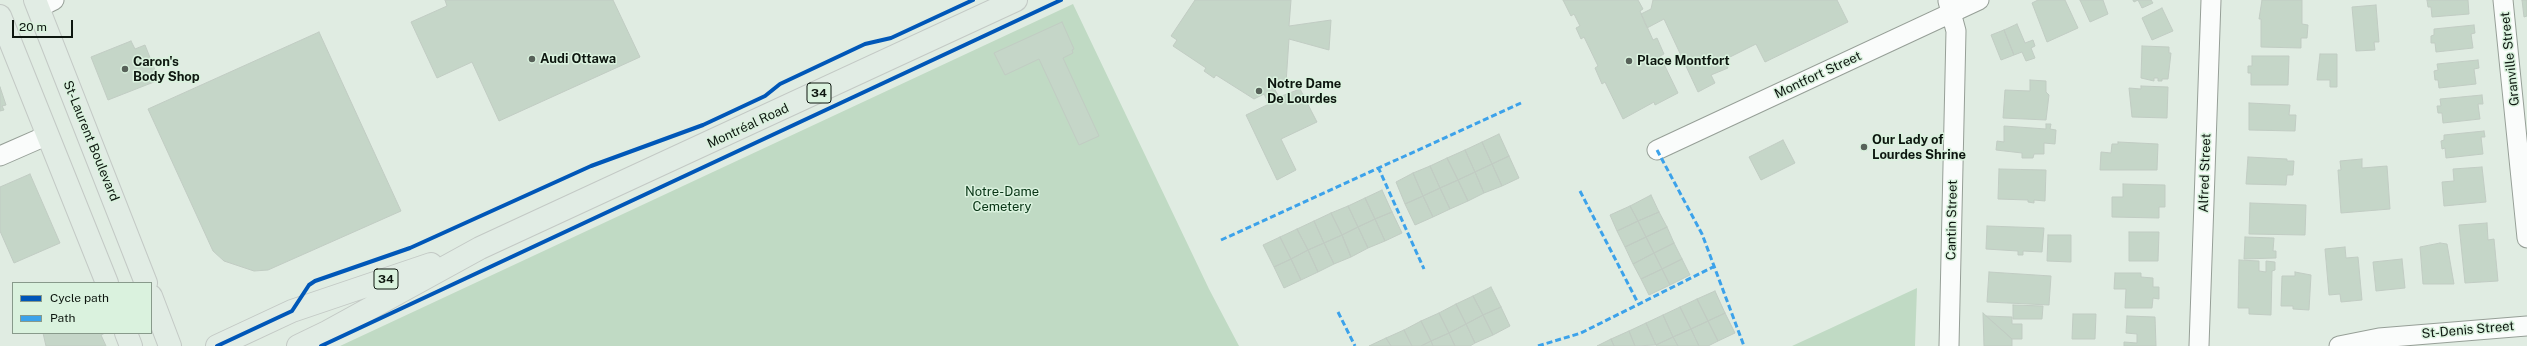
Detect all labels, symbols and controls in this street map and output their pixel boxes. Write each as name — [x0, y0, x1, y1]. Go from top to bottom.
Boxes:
street label: Granville Street — [2497, 11, 2523, 107]
scale bar — [14, 12, 75, 38]
text: 20 m — [19, 20, 47, 34]
street label: Montfort Street — [1772, 48, 1864, 102]
place label: Audi Ottawa — [540, 51, 616, 67]
place label: Place Montfort — [1637, 53, 1730, 69]
place label: Caron's Body Shop — [133, 54, 200, 85]
marker: Audi Ottawa — [527, 54, 537, 64]
marker: Place Montfort — [1624, 56, 1634, 66]
marker: Caron's Body Shop — [120, 64, 130, 74]
place label: Notre Dame De Lourdes — [1267, 76, 1341, 107]
street label: St-Laurent Boulevard — [60, 78, 122, 204]
road number: 34 — [807, 83, 831, 103]
marker: Notre Dame De Lourdes — [1254, 86, 1264, 96]
street label: Montréal Road — [705, 100, 791, 152]
place label: Our Lady of Lourdes Shrine — [1872, 132, 1966, 163]
street label: Alfred Street — [2196, 133, 2214, 213]
marker: Our Lady of Lourdes Shrine — [1859, 142, 1869, 152]
street label: Cantin Street — [1944, 180, 1960, 260]
park label: Notre-Dame Cemetery — [965, 184, 1039, 215]
road number: 34 — [374, 269, 398, 289]
legend — [12, 282, 152, 334]
text: Cycle path — [50, 291, 109, 305]
text: Path — [50, 311, 76, 325]
street label: St-Denis Street — [2421, 318, 2515, 342]

